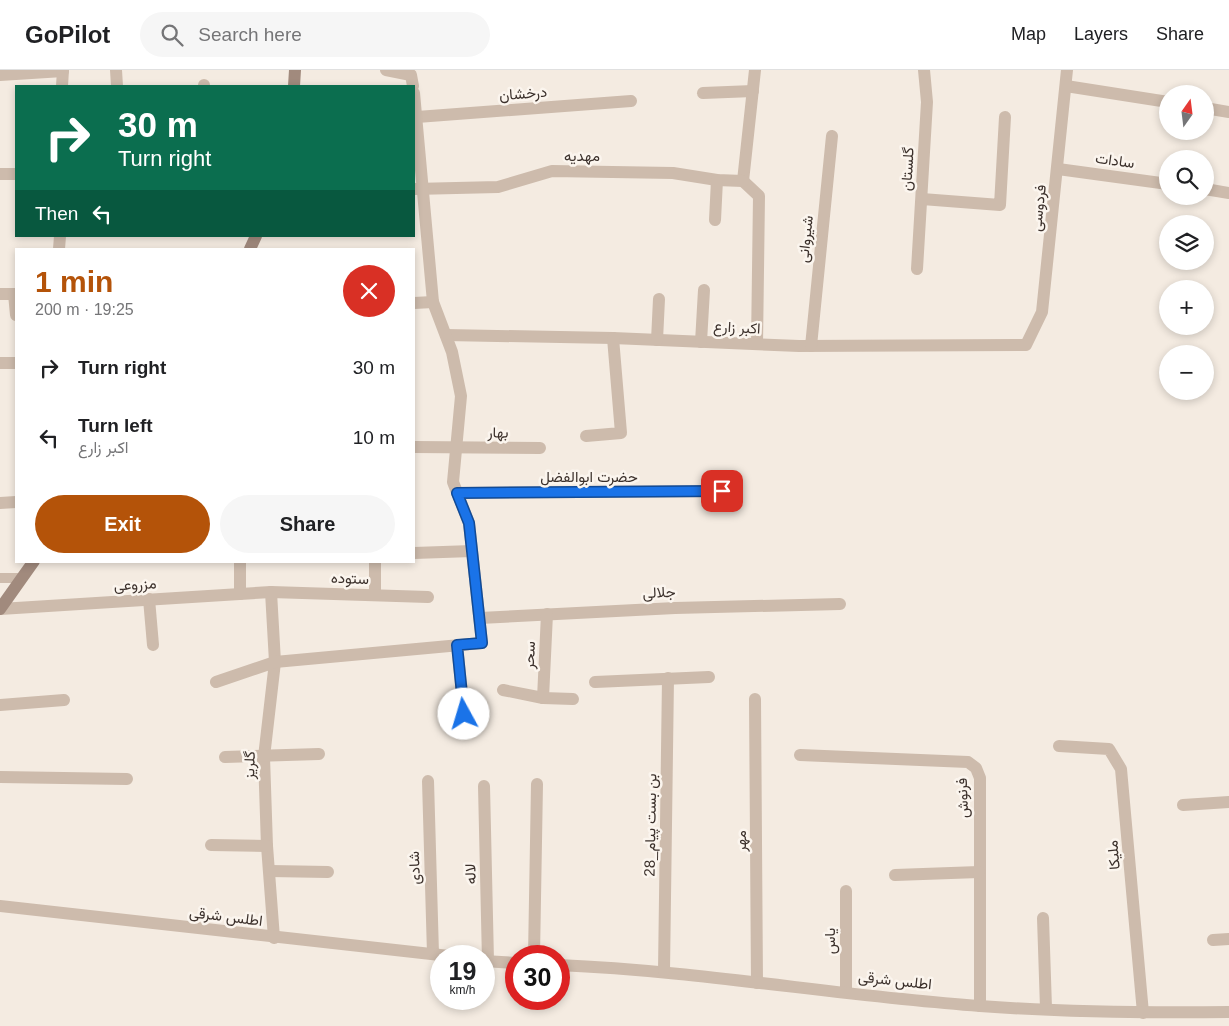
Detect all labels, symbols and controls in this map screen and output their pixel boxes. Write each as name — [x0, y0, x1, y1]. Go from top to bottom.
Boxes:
search box — [140, 12, 490, 57]
text: GoPilot — [25, 21, 110, 48]
icon: search — [158, 21, 186, 49]
text: Search here — [198, 24, 302, 45]
text: Map — [1011, 24, 1046, 44]
text: Layers — [1074, 24, 1128, 44]
text: Share — [1156, 24, 1204, 44]
street label: درخشان — [498, 83, 548, 104]
north arrow — [1159, 85, 1214, 140]
map controls — [1159, 85, 1214, 400]
icon: right — [35, 105, 100, 170]
text: 30 m — [118, 105, 198, 144]
text: Turn right — [118, 146, 211, 171]
street label: گلستان — [897, 146, 918, 191]
street label: مهدیه — [564, 147, 600, 165]
street label: سادات — [1094, 149, 1136, 171]
button: search — [1159, 150, 1214, 205]
street label: فردوسی — [1027, 184, 1051, 232]
icon: left — [88, 200, 116, 228]
text: Then — [35, 203, 78, 224]
street label: شیروانی — [794, 214, 818, 264]
button: layers — [1159, 215, 1214, 270]
text: 1 min — [35, 265, 113, 298]
button: close — [343, 265, 395, 317]
button: + — [1159, 280, 1214, 335]
text: 200 m · 19:25 — [35, 301, 134, 318]
street label: اکبر زارع — [713, 317, 761, 340]
button: − — [1159, 345, 1214, 400]
icon: right — [35, 354, 63, 382]
text: Turn right — [78, 357, 166, 378]
text: 30 m — [353, 357, 395, 378]
text: Turn left — [78, 415, 153, 436]
street label: بهار — [486, 423, 509, 442]
icon: left — [35, 424, 63, 452]
text: 10 m — [353, 427, 395, 448]
text: اکبر زارع — [78, 439, 128, 456]
street label: حضرت ابوالفضل — [540, 468, 638, 486]
pin — [701, 470, 743, 512]
icon: arrive — [708, 477, 736, 505]
button: Exit — [35, 495, 210, 553]
button: Share — [220, 495, 395, 553]
street label: ستوده — [331, 569, 369, 588]
street label: مزروعی — [113, 574, 157, 596]
street label: جلالی — [642, 583, 676, 603]
street label: سحر — [520, 640, 539, 670]
position arrow — [437, 687, 489, 739]
street label: گلریز — [240, 750, 259, 780]
street label: بن بست پیام_28 — [641, 773, 661, 877]
street label: فرنوش — [953, 777, 973, 818]
street label: مهر — [732, 830, 750, 853]
street label: ملیکا — [1103, 839, 1124, 871]
street label: شادی — [405, 851, 425, 885]
street label: لاله — [461, 864, 479, 884]
street label: اطلس شرقی — [188, 903, 264, 931]
street label: یاس — [821, 928, 840, 954]
speed limit sign: 30 — [505, 945, 570, 1010]
text: 19 — [449, 957, 476, 985]
street label: اطلس شرقی — [857, 968, 933, 994]
text: km/h — [449, 983, 476, 997]

